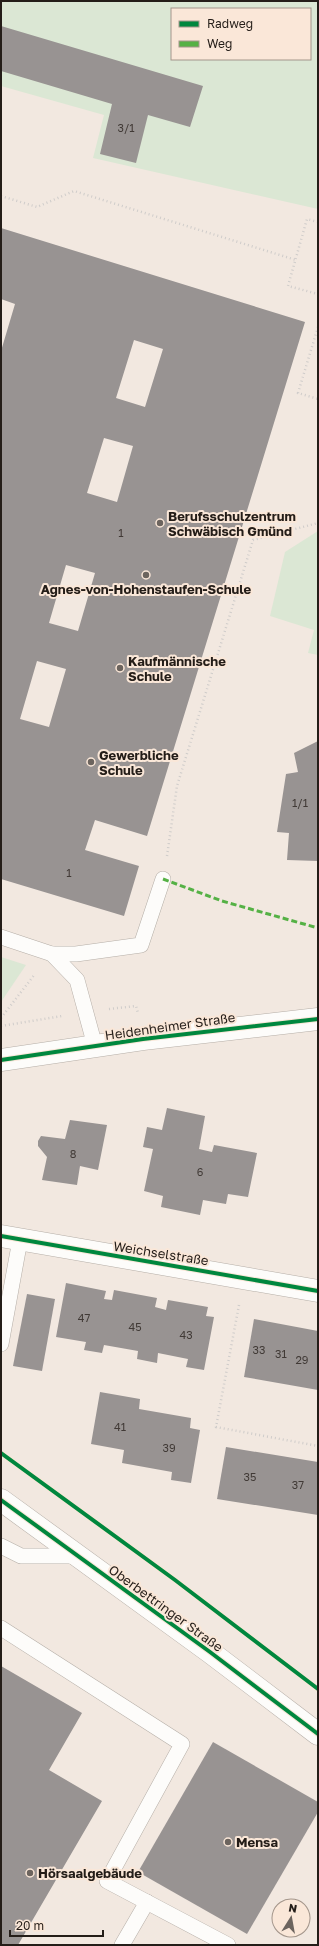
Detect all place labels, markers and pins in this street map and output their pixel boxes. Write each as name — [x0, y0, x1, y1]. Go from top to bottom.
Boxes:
place label: Berufsschulzentrum Schwäbisch Gmünd — [168, 508, 296, 539]
marker: Berufsschulzentrum Schwäbisch Gmünd — [155, 518, 165, 528]
marker: Agnes-von-Hohenstaufen-Schule — [141, 570, 151, 580]
place label: Agnes-von-Hohenstaufen-Schule — [41, 581, 252, 597]
place label: Kaufmännische Schule — [128, 653, 226, 684]
marker: Kaufmännische Schule — [115, 663, 125, 673]
place label: Gewerbliche Schule — [99, 747, 179, 778]
marker: Gewerbliche Schule — [86, 757, 96, 767]
place label: Mensa — [236, 1834, 278, 1850]
marker: Mensa — [223, 1837, 233, 1847]
place label: Hörsaalgebäude — [38, 1865, 142, 1881]
marker: Hörsaalgebäude — [25, 1868, 35, 1878]

